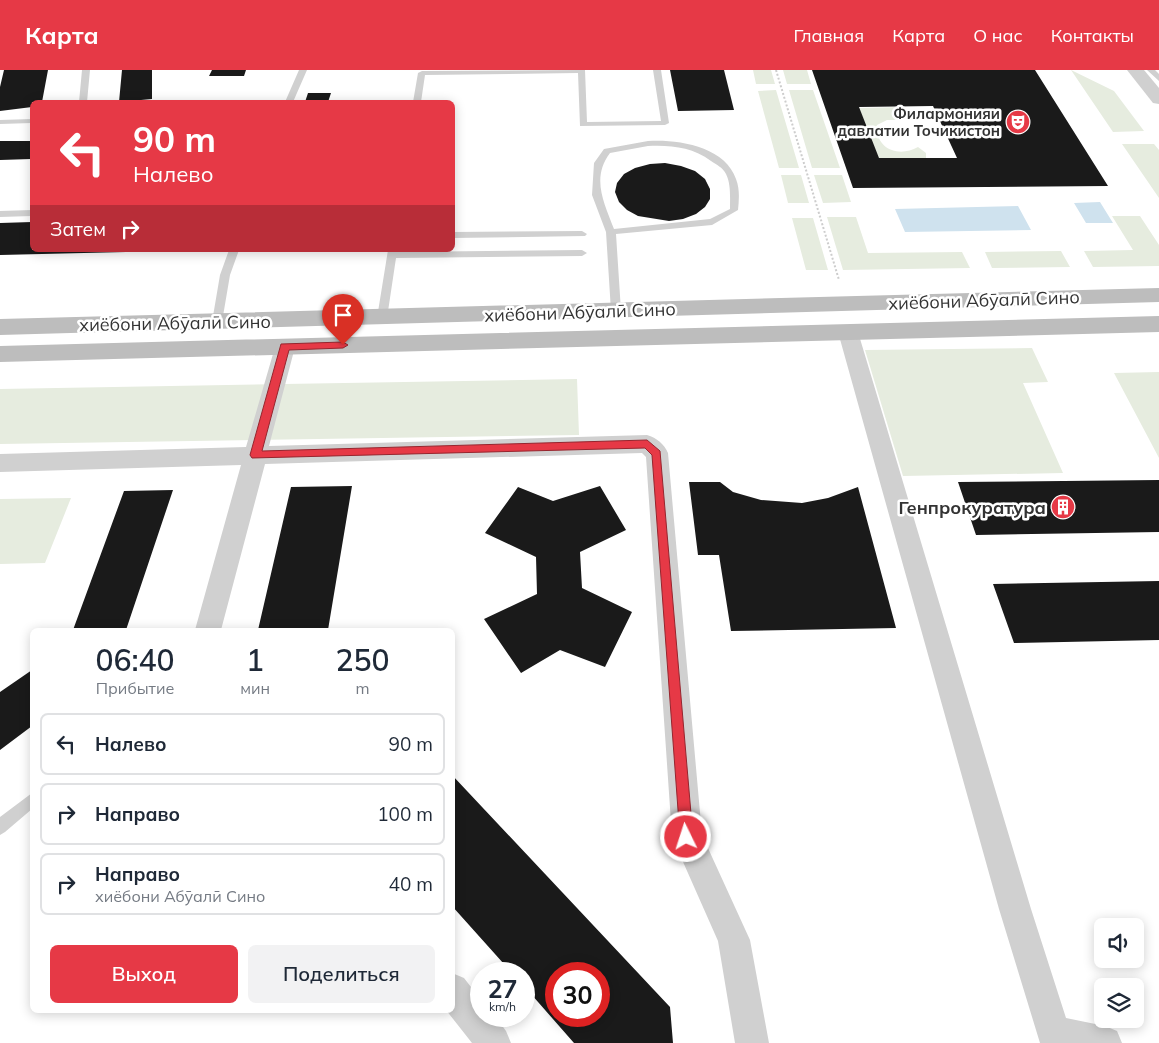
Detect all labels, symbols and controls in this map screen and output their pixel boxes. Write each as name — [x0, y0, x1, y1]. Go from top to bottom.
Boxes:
text: Карта — [25, 20, 99, 50]
text: Главная — [794, 24, 864, 47]
text: Карта — [892, 24, 945, 47]
text: О нас — [973, 24, 1023, 47]
text: Контакты — [1051, 24, 1134, 47]
place label: Филармонияи давлатии Точикистон — [838, 104, 1000, 140]
theatre icon: Филармонияи давлатии Точикистон — [1005, 109, 1031, 135]
text: 90 m — [133, 117, 216, 161]
icon: left — [50, 120, 115, 185]
text: Налево — [133, 160, 213, 188]
icon: right — [116, 215, 144, 243]
text: Затем — [50, 217, 106, 241]
street label: хиёбони Абӯалӣ Сино — [888, 285, 1080, 315]
pin — [322, 294, 364, 345]
street label: хиёбони Абӯалӣ Сино — [484, 297, 676, 327]
icon: arrive — [329, 301, 357, 329]
street label: хиёбони Абӯалӣ Сино — [79, 310, 271, 336]
building icon: Генпрокуратура — [1050, 494, 1076, 520]
place label: Генпрокуратура — [898, 496, 1046, 519]
text: 06:40 — [96, 641, 175, 679]
text: 1 — [246, 641, 264, 679]
text: 250 — [335, 641, 389, 679]
text: Прибытие — [96, 678, 174, 698]
text: мин — [240, 678, 270, 698]
text: m — [355, 678, 370, 698]
icon: left — [52, 730, 80, 758]
text: Налево — [95, 732, 167, 756]
text: 90 m — [389, 732, 433, 756]
icon: right — [52, 800, 80, 828]
text: Направо — [95, 802, 180, 826]
text: 100 m — [377, 802, 433, 826]
position arrow — [659, 810, 711, 862]
text: Направо — [95, 862, 180, 886]
icon: right — [52, 870, 80, 898]
text: 40 m — [389, 872, 433, 896]
text: хиёбони Абӯалӣ Сино — [95, 886, 265, 906]
map controls — [1094, 918, 1144, 1028]
button: sound — [1094, 918, 1144, 968]
button: Выход — [50, 945, 238, 1003]
button: Поделиться — [248, 945, 435, 1003]
speed limit sign: 30 — [545, 962, 610, 1027]
text: 27 — [487, 973, 518, 1004]
button: layers — [1094, 978, 1144, 1028]
text: km/h — [489, 999, 516, 1014]

